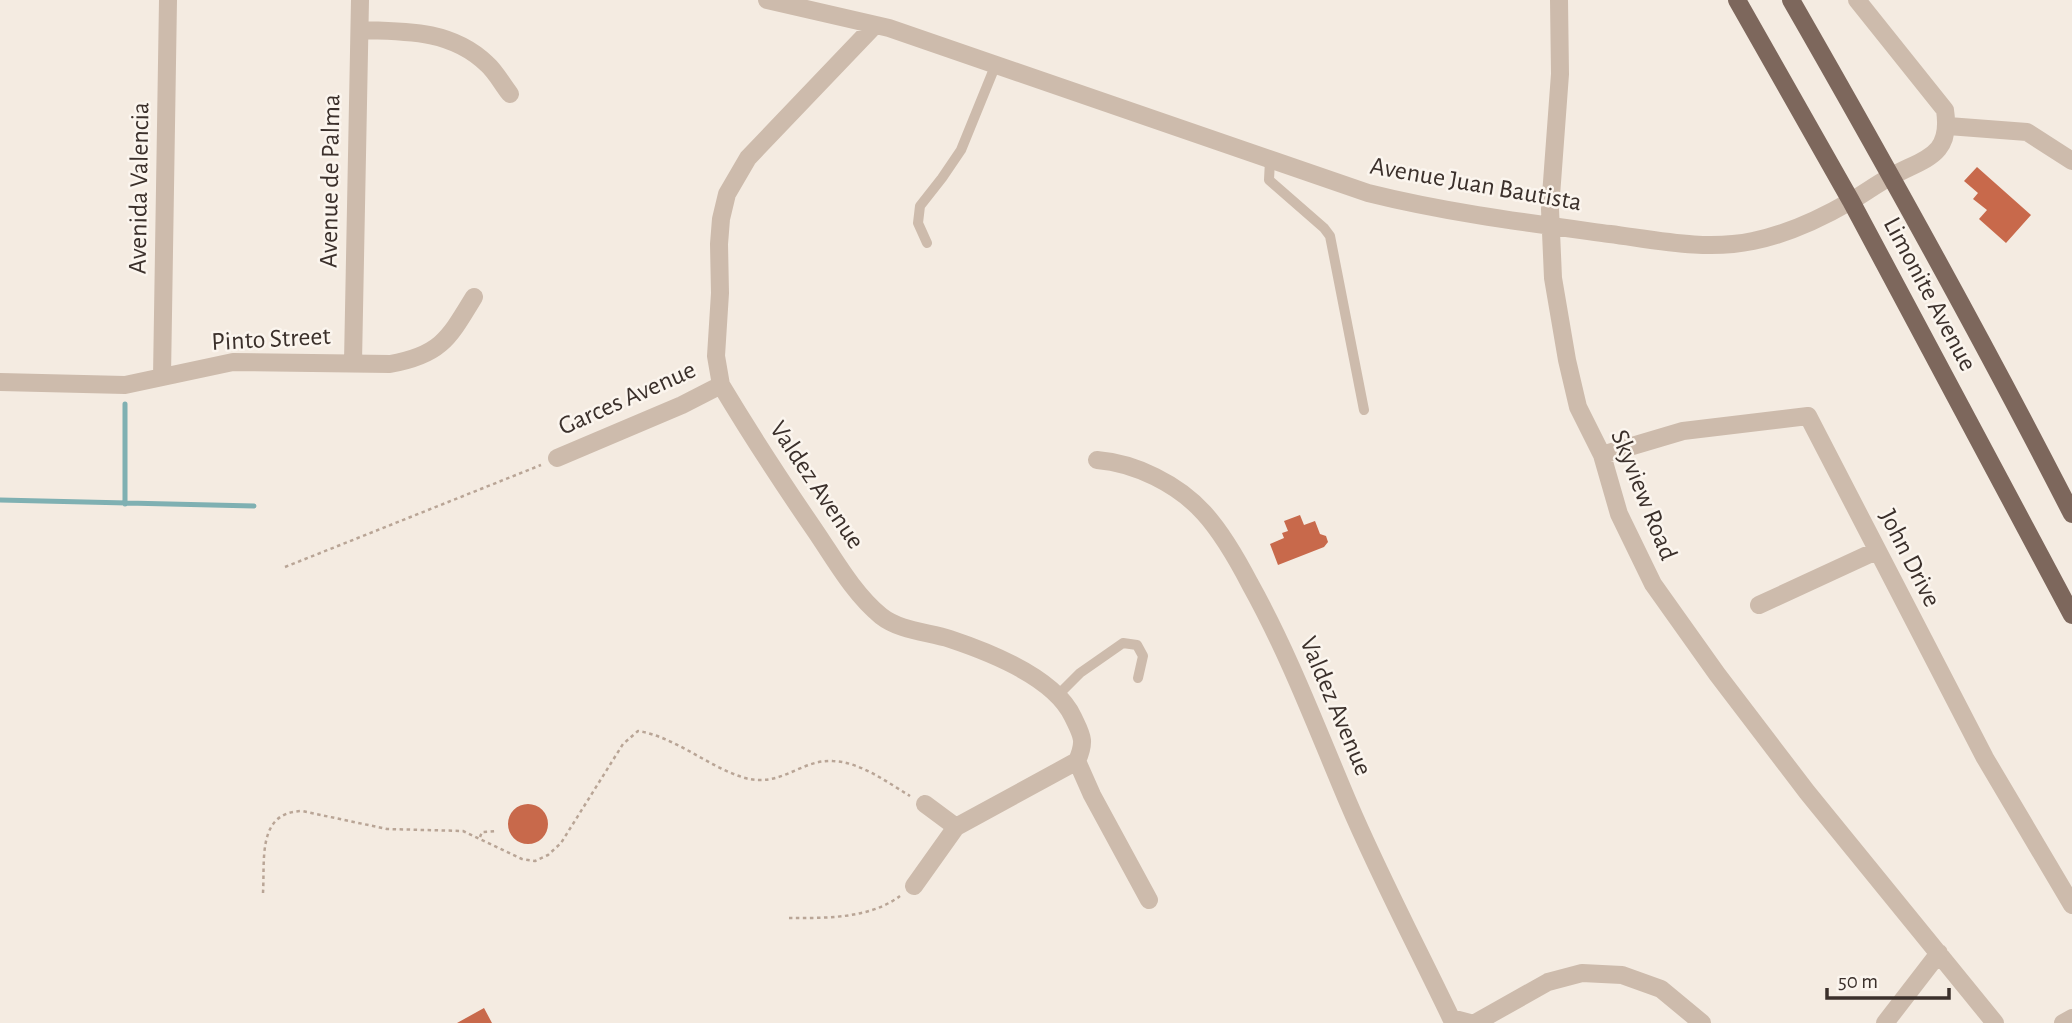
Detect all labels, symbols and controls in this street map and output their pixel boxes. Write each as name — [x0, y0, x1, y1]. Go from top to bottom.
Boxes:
street label: Avenue de Palma — [315, 94, 345, 268]
street label: Avenida Valencia — [125, 102, 153, 274]
street label: Avenue Juan Bautista — [1368, 153, 1584, 215]
street label: Limonite Avenue — [1879, 213, 1981, 375]
street label: Pinto Street — [211, 323, 331, 355]
street label: Garces Avenue — [554, 356, 700, 440]
street label: Valdez Avenue — [765, 416, 869, 554]
street label: Skyview Road — [1606, 426, 1682, 564]
street label: John Drive — [1875, 505, 1945, 611]
street label: Valdez Avenue — [1295, 633, 1377, 779]
scale bar — [1827, 956, 1950, 1000]
text: 50 m — [1838, 971, 1878, 992]

